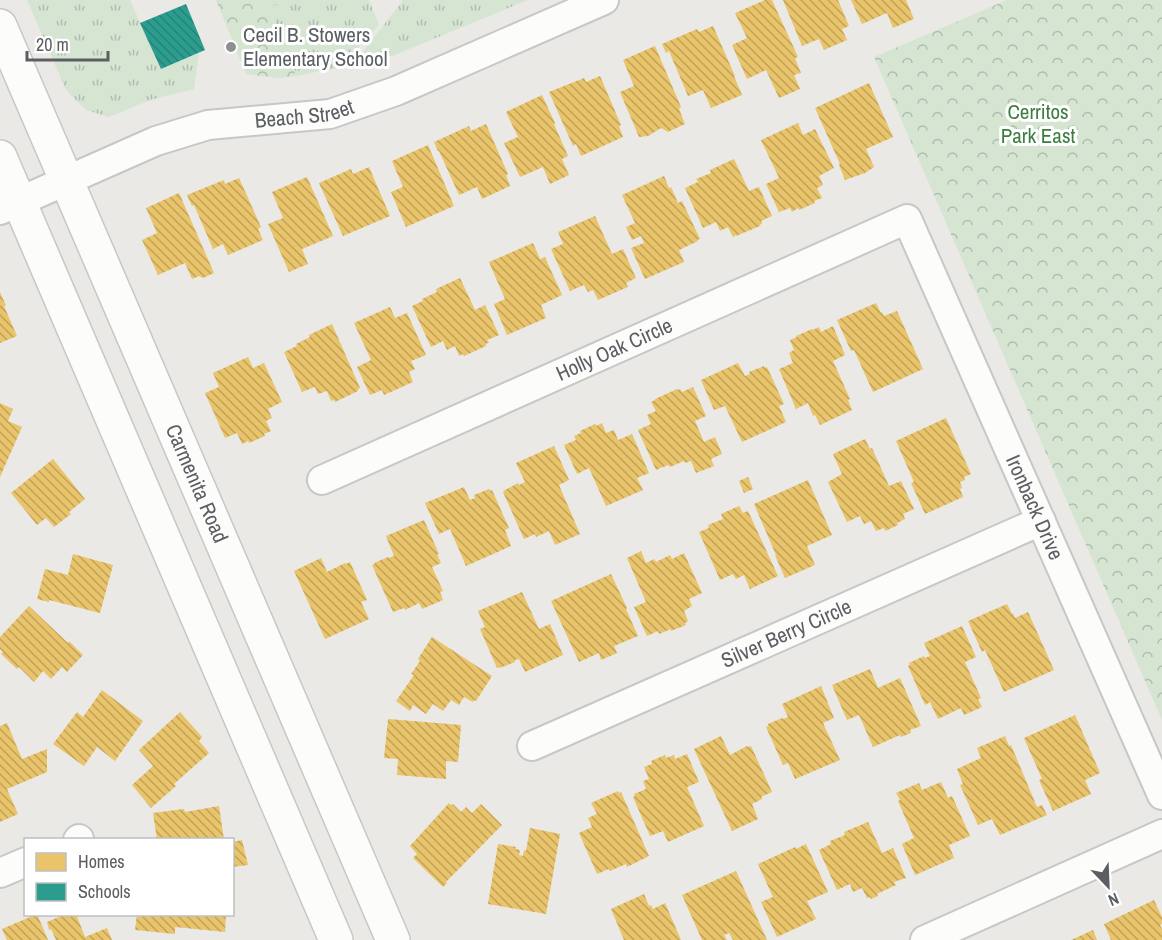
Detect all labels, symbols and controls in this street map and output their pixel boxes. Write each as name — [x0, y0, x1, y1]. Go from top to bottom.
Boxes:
place label: Cecil B. Stowers Elementary School — [243, 20, 388, 73]
scale bar — [27, 24, 108, 62]
text: 20 m — [36, 32, 69, 57]
marker: Cecil B. Stowers Elementary School — [224, 40, 238, 54]
street label: Beach Street — [254, 92, 358, 135]
park label: Cerritos Park East — [1001, 97, 1076, 150]
street label: Holly Oak Circle — [551, 311, 677, 388]
street label: Carmenita Road — [159, 420, 235, 547]
street label: Ironback Drive — [999, 450, 1071, 564]
street label: Silver Berry Circle — [716, 592, 856, 675]
legend — [24, 838, 234, 916]
text: Homes — [78, 849, 125, 874]
north arrow — [1078, 856, 1138, 916]
text: Schools — [78, 879, 131, 904]
text: N — [1105, 888, 1123, 912]

